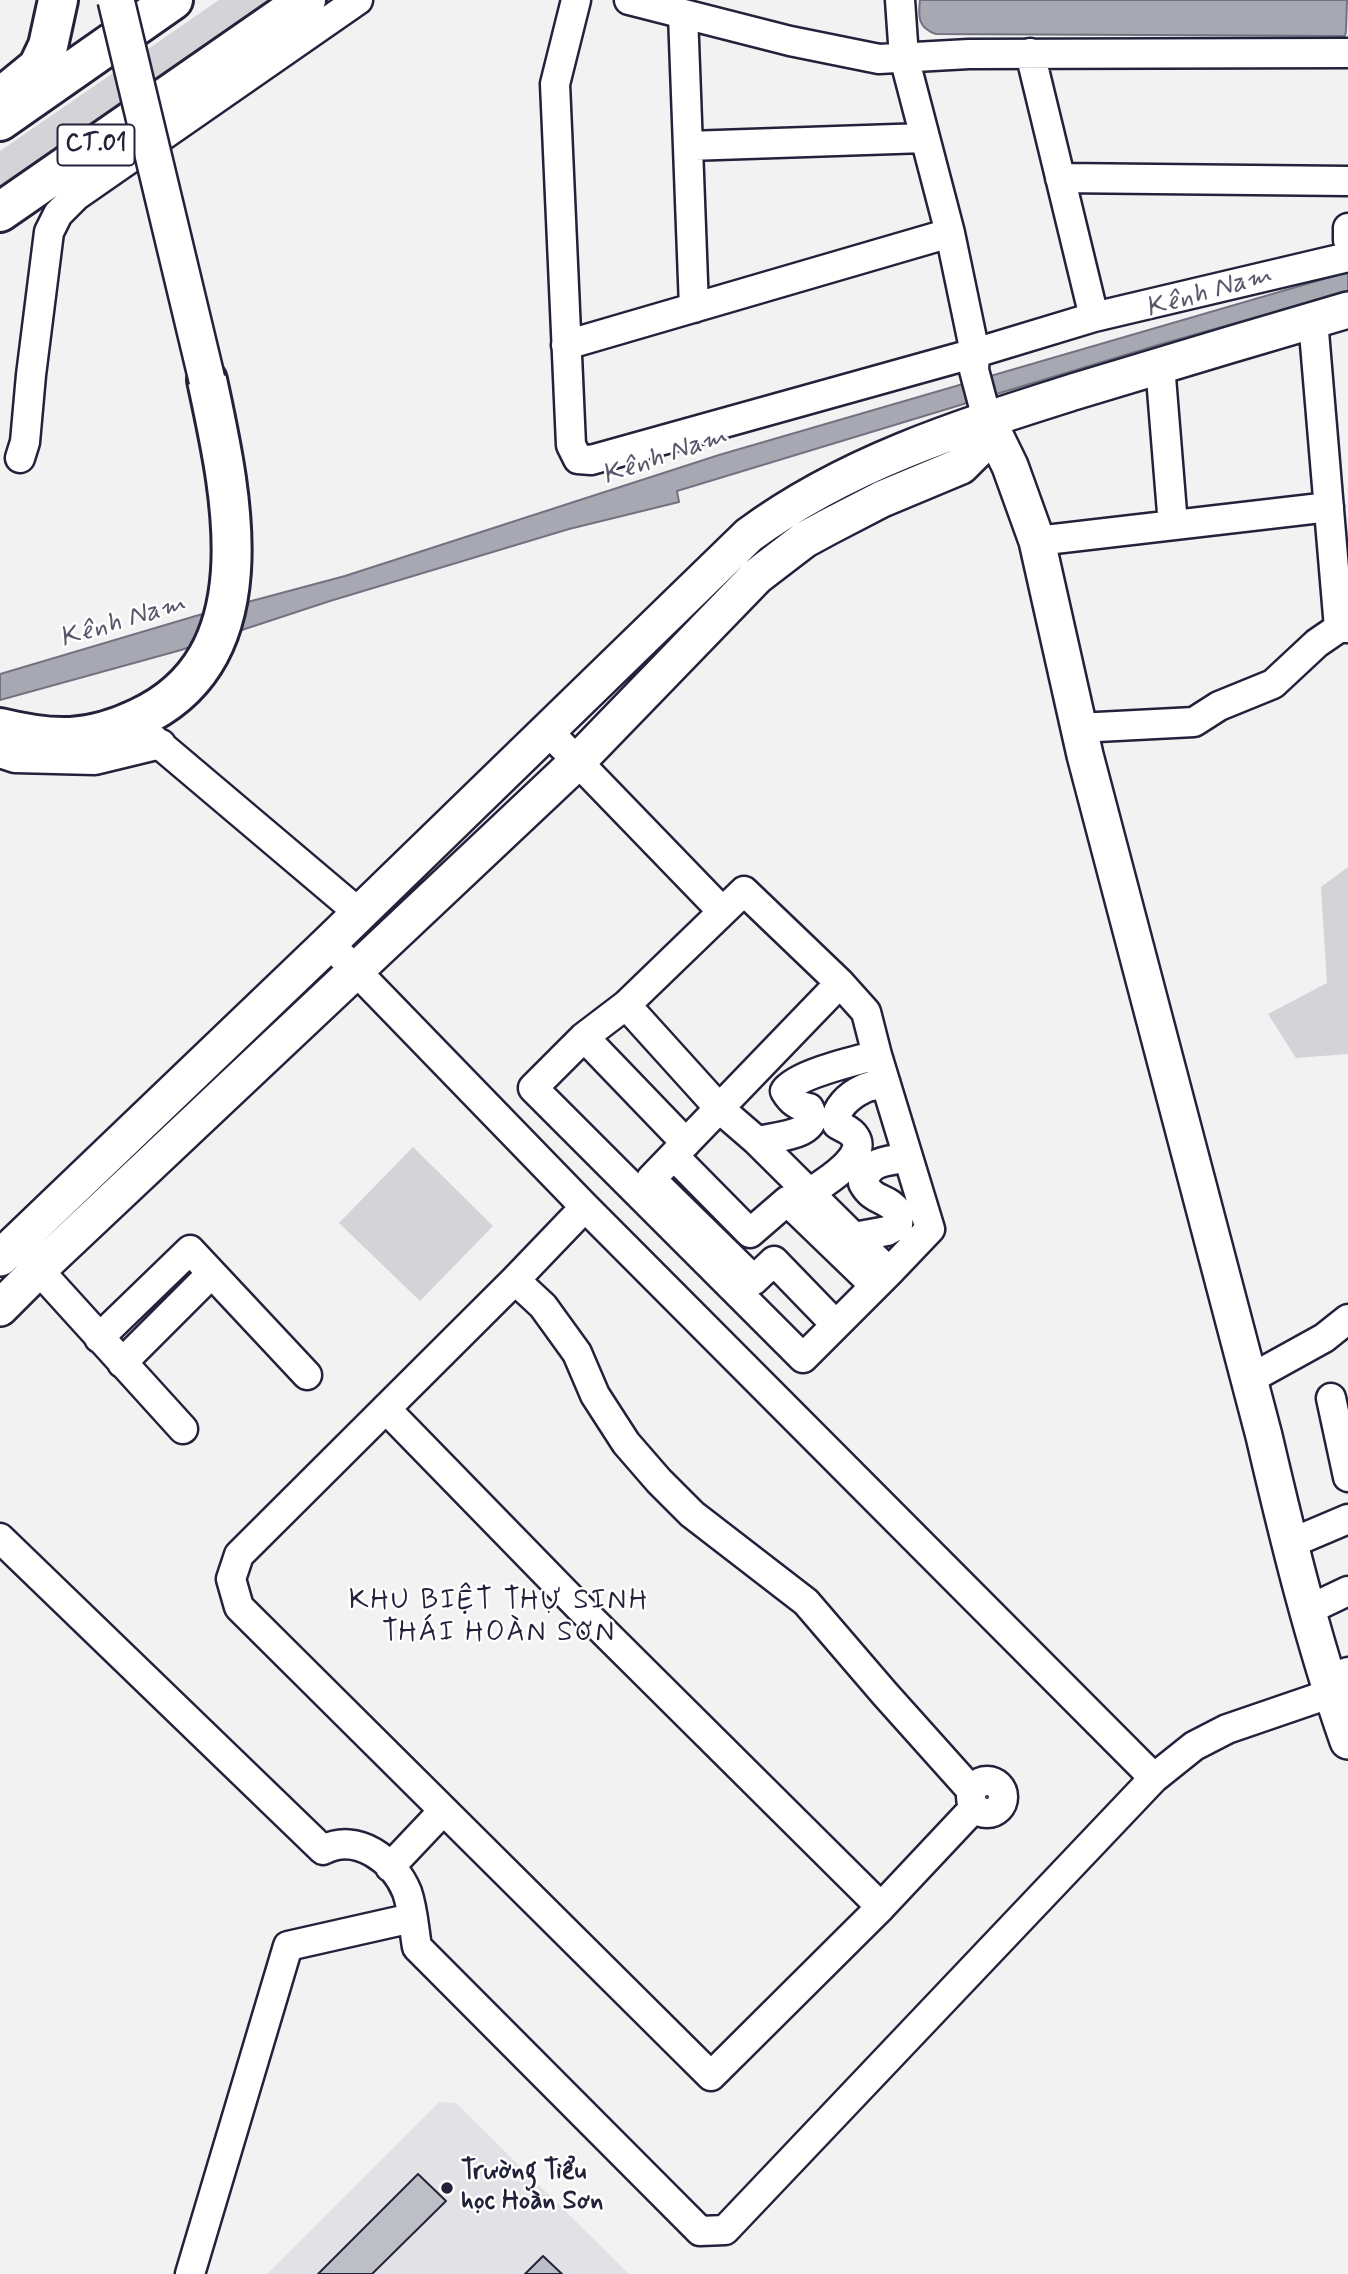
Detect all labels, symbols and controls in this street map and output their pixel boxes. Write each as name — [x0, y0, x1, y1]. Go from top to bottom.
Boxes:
road number: CT.01 — [57, 125, 134, 166]
water label: Kênh Nam — [1142, 259, 1276, 327]
water label: Kênh Nam — [598, 420, 732, 494]
water label: Kênh Nam — [56, 587, 190, 657]
district label: KHU BIỆT THỰ SINH THÁI HOÀN SƠN — [353, 1585, 645, 1651]
place label: Trường Tiểu học Hoàn Sơn — [461, 2157, 603, 2218]
marker: Trường Tiểu học Hoàn Sơn — [439, 2180, 455, 2196]

